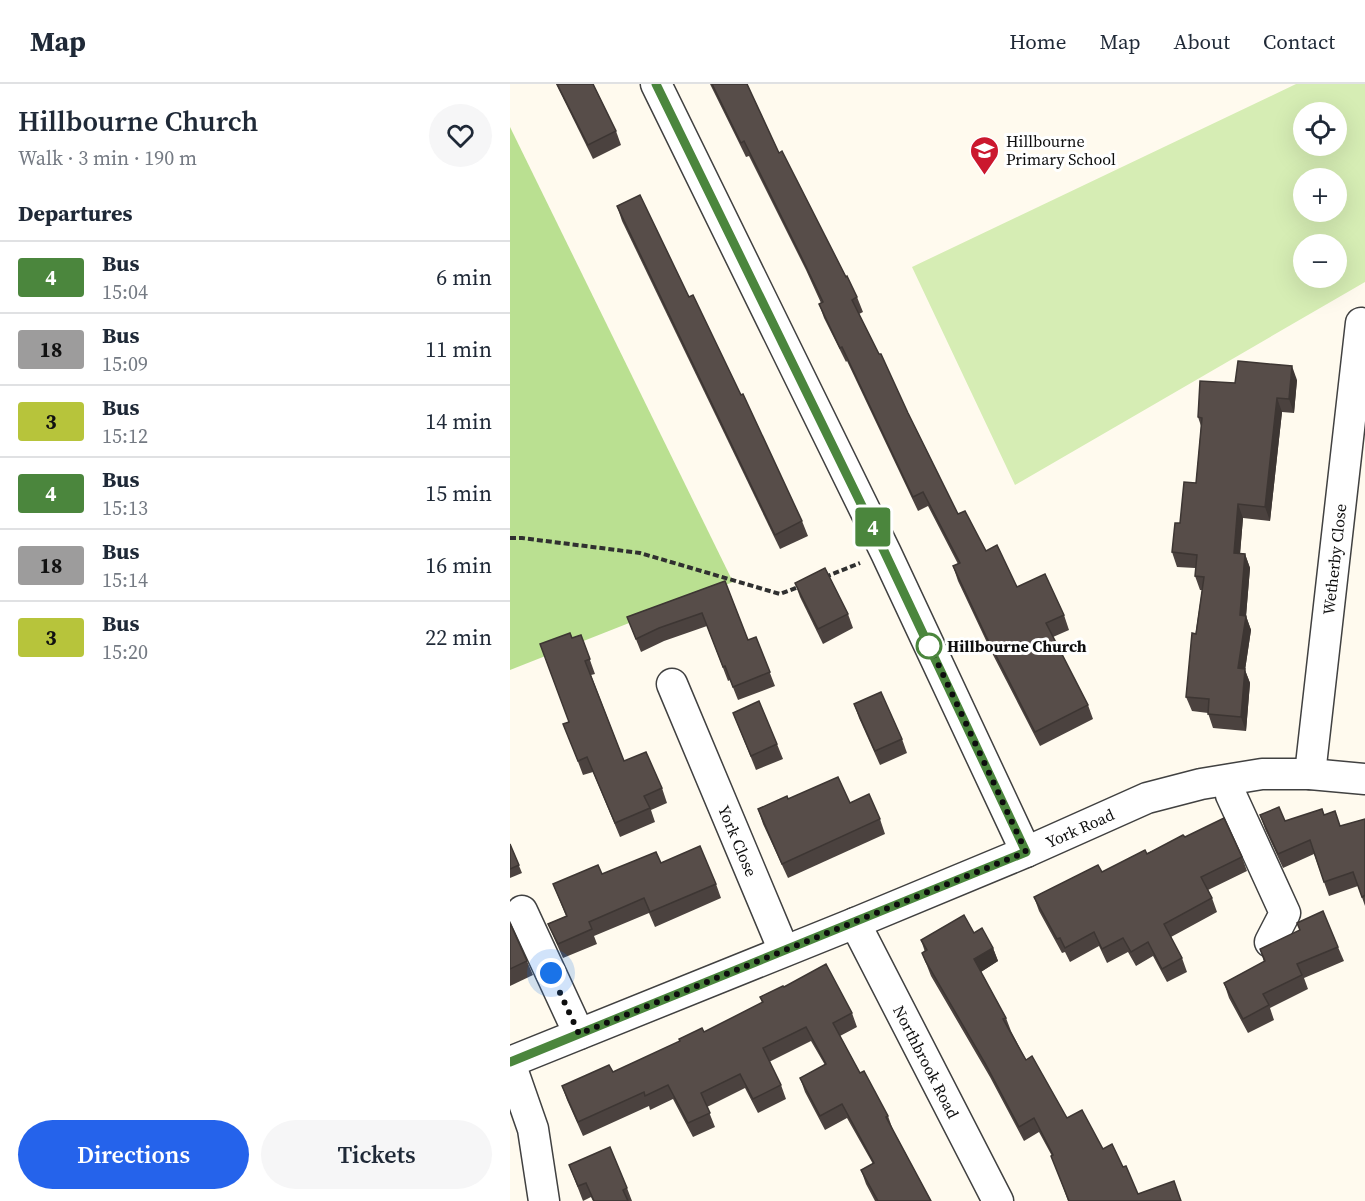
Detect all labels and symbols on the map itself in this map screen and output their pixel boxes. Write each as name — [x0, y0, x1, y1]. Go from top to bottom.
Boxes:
place label: Hillbourne Primary School — [1006, 130, 1116, 170]
school or university icon: Hillbourne Primary School — [969, 134, 1001, 176]
street label: Wetherby Close — [1317, 503, 1351, 616]
line badge: 4 — [854, 508, 892, 546]
marker: Hillbourne Church — [916, 633, 942, 659]
place label: Hillbourne Church — [947, 635, 1087, 657]
street label: York Close — [713, 802, 762, 880]
street label: York Road — [1042, 803, 1118, 853]
your location — [536, 958, 566, 988]
street label: Northbrook Road — [888, 1001, 965, 1122]

